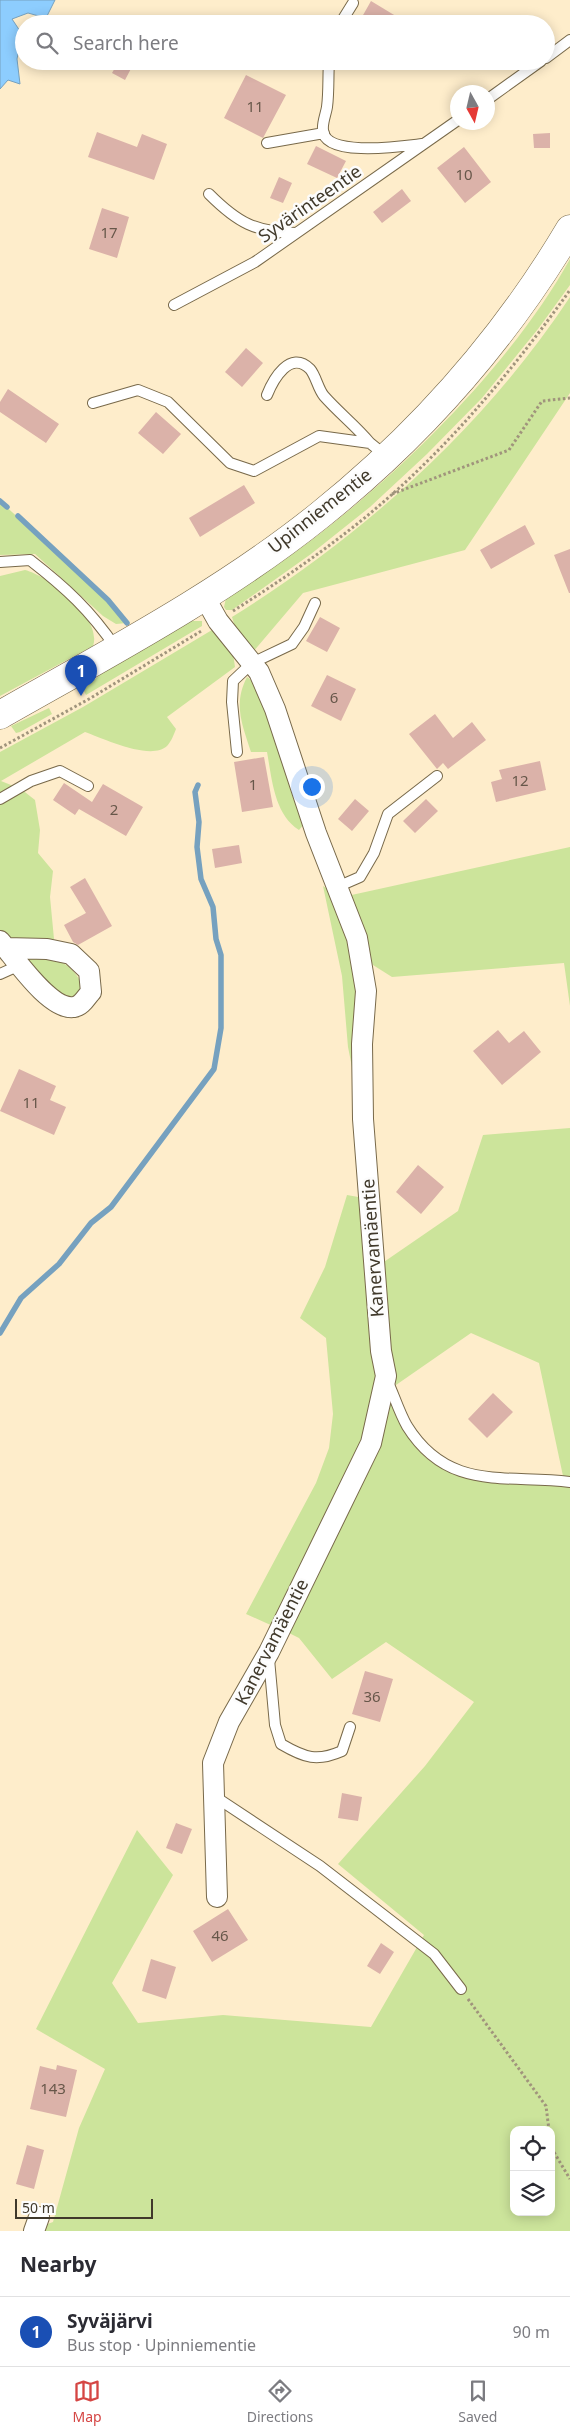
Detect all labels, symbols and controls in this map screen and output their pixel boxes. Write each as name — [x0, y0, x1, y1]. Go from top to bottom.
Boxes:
search box — [15, 15, 555, 70]
icon: search — [33, 29, 61, 57]
text: Search here — [73, 30, 179, 56]
north arrow — [450, 85, 495, 130]
house number: 11 — [246, 96, 264, 116]
street label: Syvärinteentie — [253, 159, 366, 248]
house number: 10 — [455, 164, 473, 184]
house number: 17 — [100, 222, 118, 242]
street label: Upinniementie — [263, 462, 376, 558]
pin: 1 — [65, 655, 97, 696]
house number: 6 — [330, 687, 338, 707]
house number: 12 — [511, 770, 529, 790]
house number: 1 — [249, 774, 257, 794]
your location — [299, 774, 325, 800]
house number: 2 — [110, 799, 118, 819]
house number: 11 — [22, 1092, 40, 1112]
street label: Kanervamäentie — [355, 1178, 389, 1318]
street label: Kanervamäentie — [229, 1574, 313, 1709]
house number: 36 — [363, 1686, 381, 1706]
house number: 46 — [211, 1925, 229, 1945]
house number: 143 — [40, 2078, 66, 2098]
map controls — [510, 2126, 555, 2216]
button: locate — [510, 2126, 555, 2171]
button: layers — [510, 2171, 555, 2216]
scale bar — [15, 2196, 152, 2219]
text: 50 m — [22, 2198, 55, 2217]
text: Nearby — [20, 2250, 96, 2278]
text: Syväjärvi — [67, 2308, 153, 2334]
text: 1 — [31, 2321, 41, 2343]
text: 90 m — [513, 2321, 550, 2343]
text: Bus stop · Upinniementie — [67, 2334, 256, 2356]
tab: Map — [73, 2377, 102, 2426]
tab: Directions — [247, 2377, 313, 2426]
tab: Saved — [458, 2377, 497, 2426]

